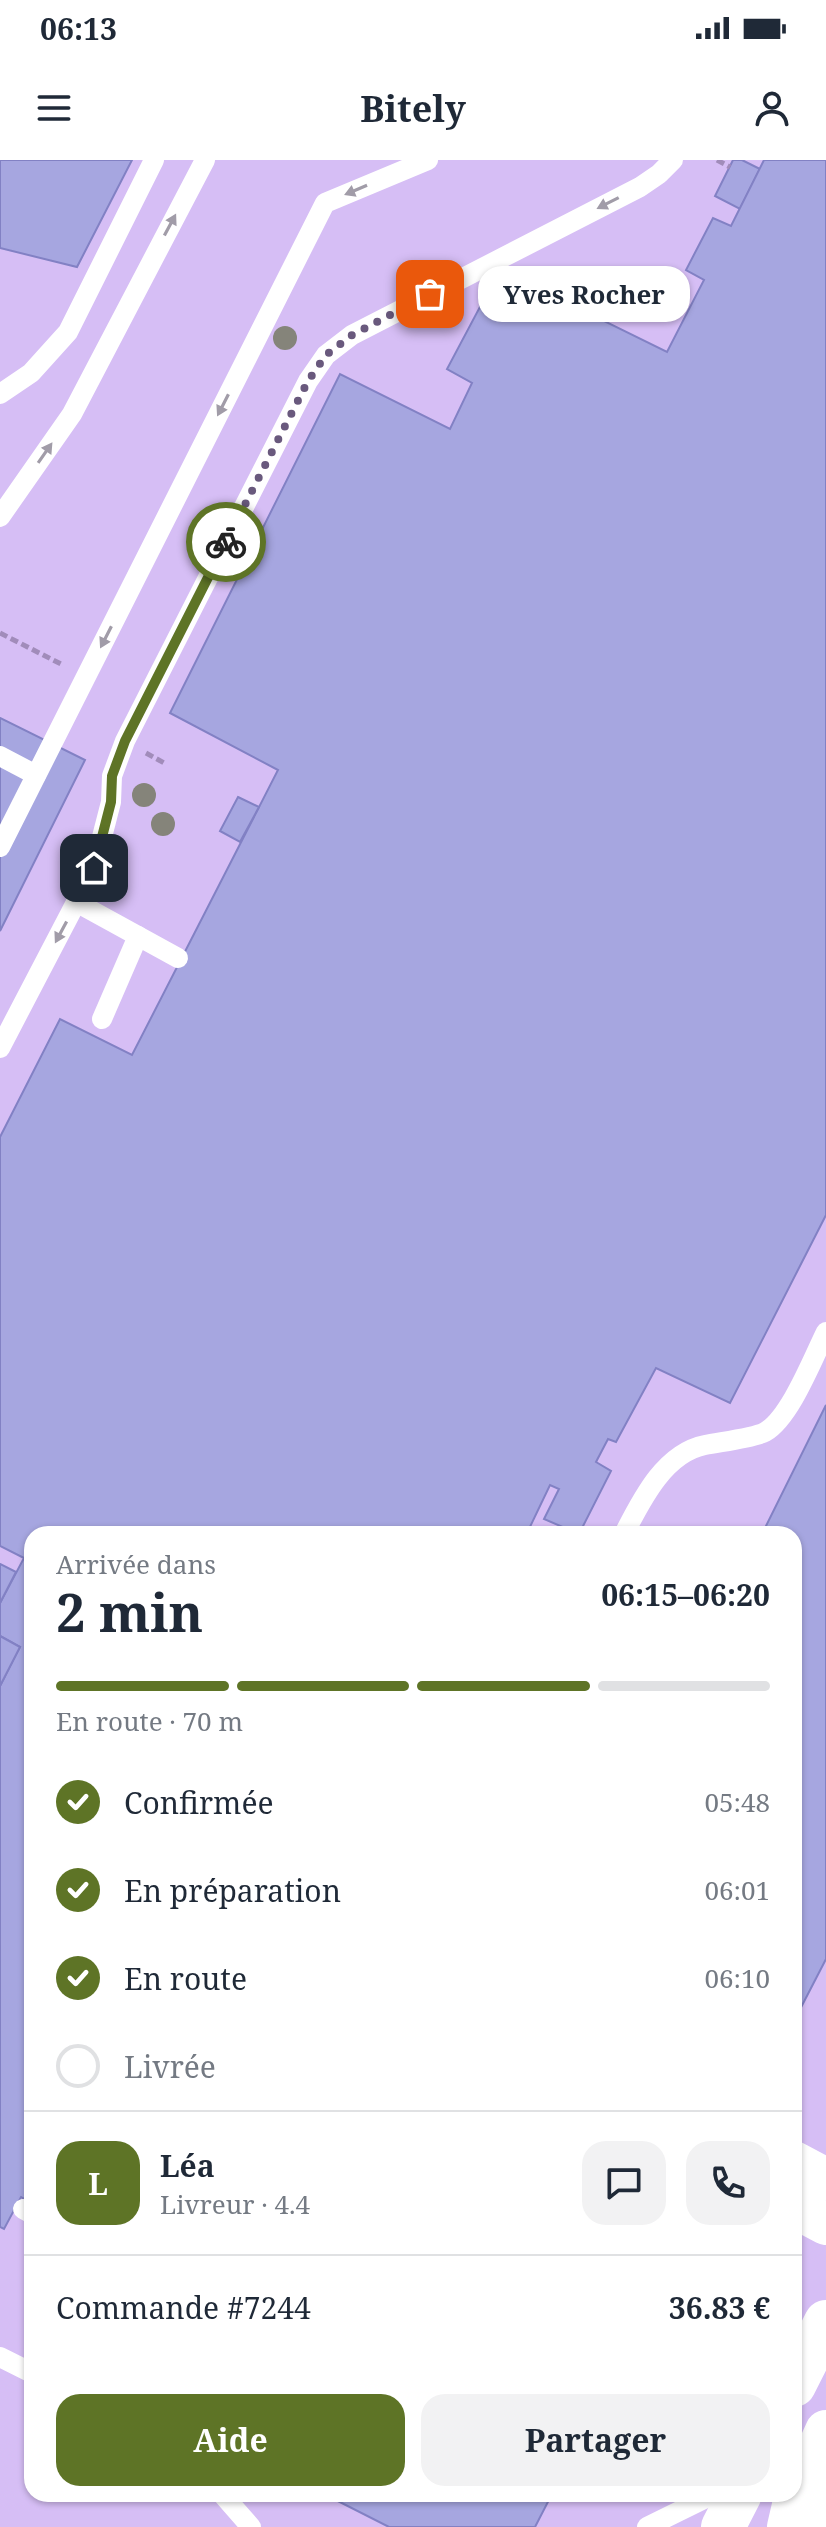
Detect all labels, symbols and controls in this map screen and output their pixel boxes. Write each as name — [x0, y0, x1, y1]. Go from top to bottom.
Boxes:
text: 06:13 — [40, 8, 117, 49]
text: Bitely — [360, 84, 466, 133]
icon: menu — [32, 86, 76, 130]
icon: person — [750, 86, 794, 130]
one-way arrow — [344, 184, 368, 197]
one-way arrow — [597, 197, 620, 210]
one-way arrow — [164, 214, 177, 237]
pin — [396, 260, 464, 328]
callout: Yves Rocher — [478, 266, 690, 322]
icon: bag — [408, 272, 452, 316]
text: Yves Rocher — [503, 276, 665, 312]
one-way arrow — [216, 393, 230, 416]
one-way arrow — [37, 442, 52, 463]
courier — [186, 502, 266, 582]
icon: bike — [204, 520, 248, 564]
one-way arrow — [99, 625, 113, 648]
pin — [60, 834, 128, 902]
icon: home — [72, 846, 116, 890]
one-way arrow — [54, 920, 67, 943]
text: Arrivée dans — [56, 1546, 216, 1582]
text: 06:15–06:20 — [601, 1574, 770, 1615]
text: 2 min — [56, 1576, 203, 1647]
text: En route · 70 m — [56, 1703, 243, 1739]
icon: check — [56, 1780, 100, 1824]
text: Confirmée — [124, 1782, 274, 1823]
text: 05:48 — [704, 1784, 770, 1820]
icon: check — [56, 1868, 100, 1912]
text: En préparation — [124, 1870, 341, 1911]
text: 06:01 — [704, 1872, 770, 1908]
icon: check — [56, 1956, 100, 2000]
text: En route — [124, 1958, 247, 1999]
text: 06:10 — [704, 1960, 770, 1996]
text: Livrée — [124, 2046, 216, 2087]
button: chat — [582, 2141, 666, 2225]
button: phone — [686, 2141, 770, 2225]
text: Léa — [160, 2145, 215, 2186]
text: L — [88, 2163, 108, 2204]
text: Livreur · 4.4 — [160, 2186, 310, 2222]
text: Commande #7244 — [56, 2287, 311, 2328]
text: 36.83 € — [669, 2287, 770, 2328]
button: Aide — [56, 2394, 405, 2486]
button: Partager — [421, 2394, 770, 2486]

